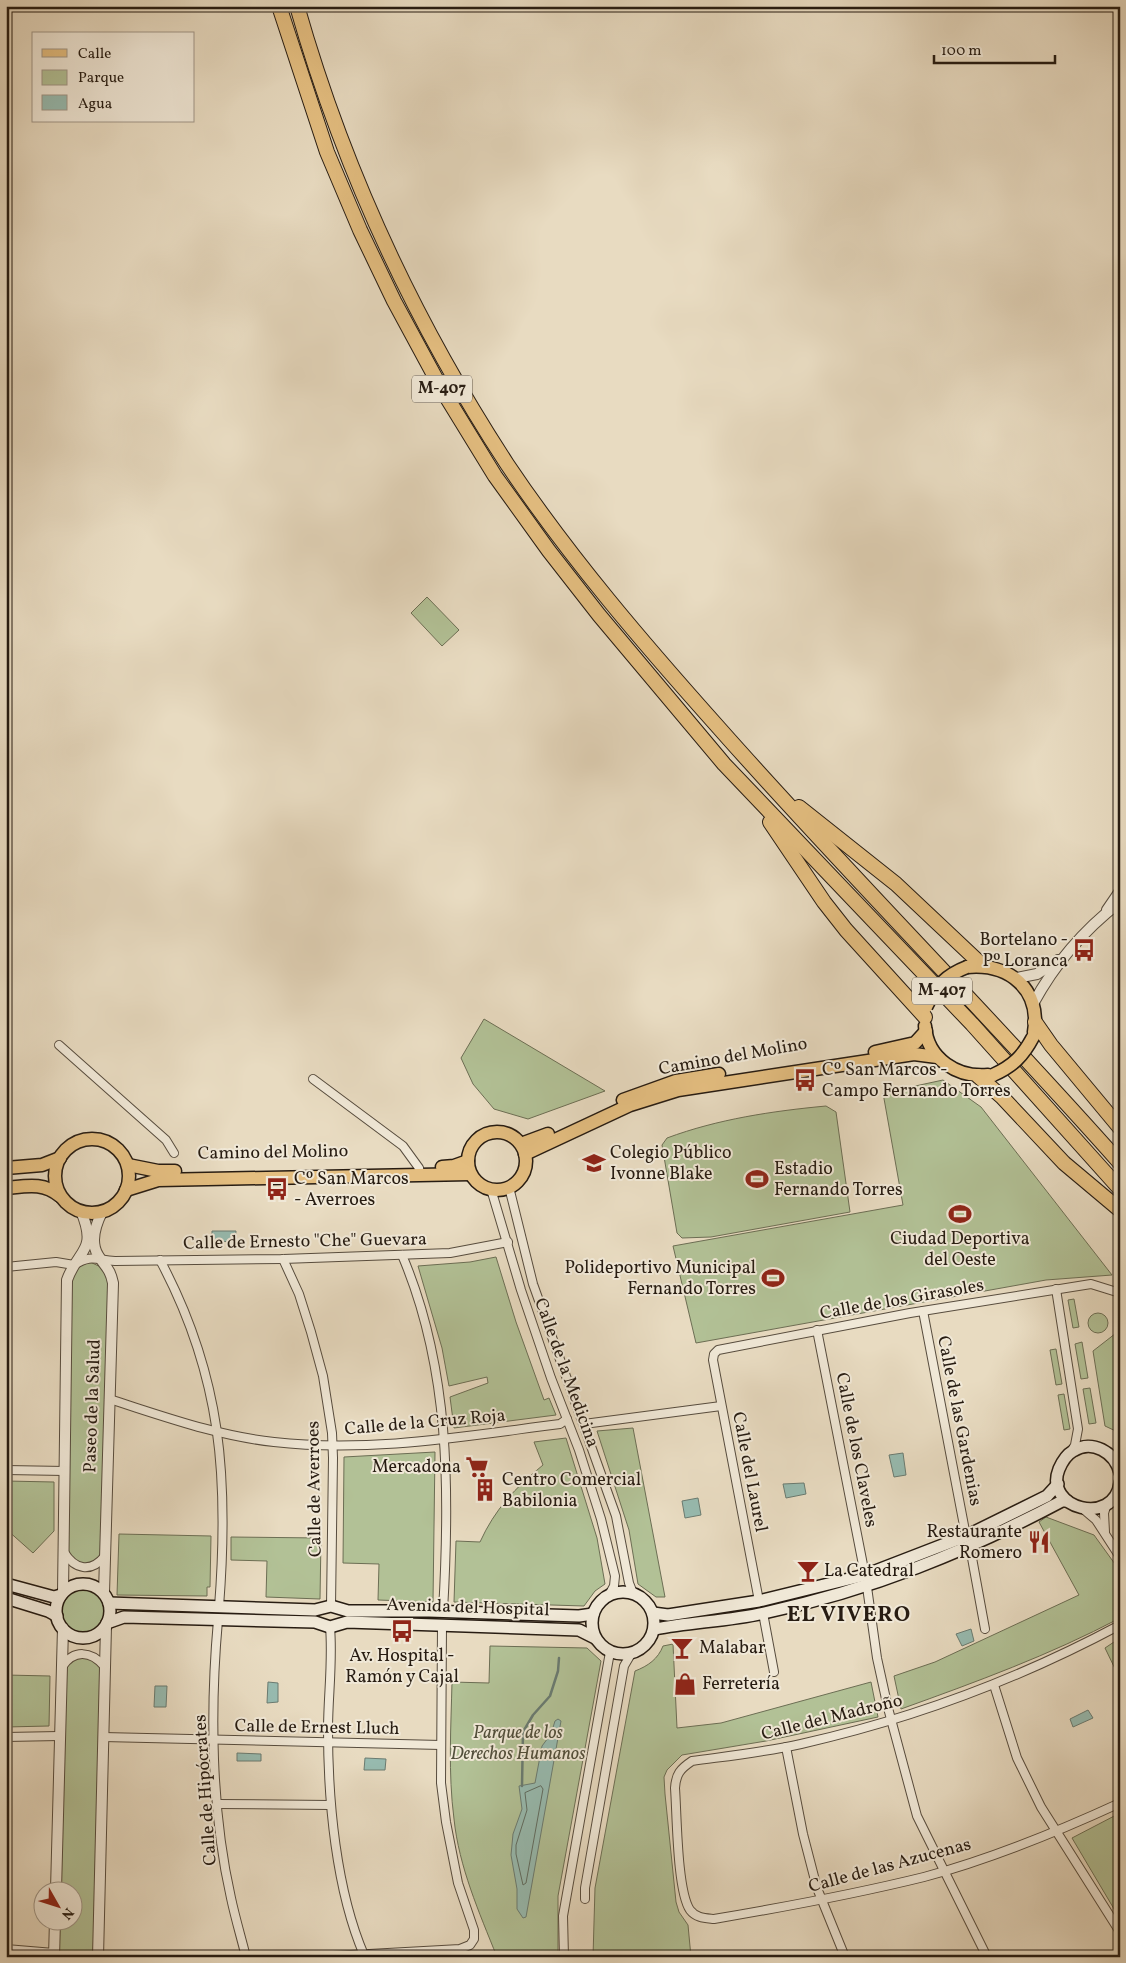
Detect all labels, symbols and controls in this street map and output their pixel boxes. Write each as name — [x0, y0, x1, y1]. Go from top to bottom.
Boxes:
legend — [32, 32, 195, 122]
scale bar — [934, 32, 1055, 64]
text: 100 m — [941, 41, 981, 62]
text: Calle — [78, 44, 111, 65]
text: Parque — [78, 68, 124, 89]
text: Agua — [78, 94, 112, 115]
road number: M-407 — [412, 376, 472, 402]
place label: Bortelano - Pº Loranca — [980, 928, 1068, 974]
bus stop icon: Bortelano - Pº Loranca — [1071, 937, 1097, 963]
road number: M-407 — [912, 978, 972, 1004]
street label: Camino del Molino — [657, 1032, 809, 1082]
place label: Cº San Marcos - Campo Fernando Torres — [822, 1058, 1011, 1104]
bus stop icon: Cº San Marcos - Campo Fernando Torres — [792, 1067, 818, 1093]
street label: Camino del Molino — [198, 1139, 348, 1167]
place label: Colegio Público Ivonne Blake — [610, 1141, 732, 1187]
school or university icon: Colegio Público Ivonne Blake — [581, 1150, 607, 1176]
place label: Estadio Fernando Torres — [774, 1157, 903, 1203]
sports icon: Estadio Fernando Torres — [744, 1166, 770, 1192]
place label: Cº San Marcos - Averroes — [294, 1167, 409, 1213]
bus stop icon: Cº San Marcos - Averroes — [264, 1176, 290, 1202]
sports icon: Ciudad Deportiva del Oeste — [947, 1201, 973, 1227]
street label: Calle de Ernesto "Che" Guevara — [183, 1227, 427, 1257]
place label: Ciudad Deportiva del Oeste — [890, 1227, 1030, 1273]
place label: Polideportivo Municipal Fernando Torres — [565, 1256, 756, 1302]
sports icon: Polideportivo Municipal Fernando Torres — [760, 1265, 786, 1291]
street label: Calle de los Girasoles — [818, 1273, 986, 1327]
street label: Calle de la Medicina — [527, 1295, 605, 1451]
street label: Calle de las Gardenias — [930, 1334, 988, 1508]
street label: Paseo de la Salud — [78, 1339, 108, 1473]
street label: Calle de los Claveles — [829, 1370, 883, 1530]
street label: Calle de la Cruz Roja — [343, 1404, 507, 1442]
street label: Calle del Laurel — [725, 1410, 773, 1534]
street label: Calle de Averroes — [301, 1421, 329, 1557]
supermarket icon: Mercadona — [464, 1454, 490, 1480]
place label: Mercadona — [372, 1455, 461, 1480]
place label: Centro Comercial Babilonia — [502, 1468, 641, 1514]
building icon: Centro Comercial Babilonia — [472, 1477, 498, 1503]
place label: Restaurante Romero — [926, 1520, 1022, 1566]
restaurant icon: Restaurante Romero — [1026, 1529, 1052, 1555]
bar icon: La Catedral — [795, 1558, 821, 1584]
place label: La Catedral — [824, 1559, 914, 1584]
street label: Avenida del Hospital — [386, 1593, 550, 1623]
district label: EL VIVERO — [787, 1600, 911, 1631]
bus stop icon: Av. Hospital - Ramón y Cajal — [389, 1618, 415, 1644]
bar icon: Malabar — [669, 1635, 695, 1661]
place label: Malabar — [699, 1636, 766, 1661]
place label: Av. Hospital - Ramón y Cajal — [345, 1644, 459, 1690]
shop icon: Ferretería — [672, 1671, 698, 1697]
place label: Ferretería — [702, 1672, 780, 1697]
street label: Calle del Madroño — [759, 1688, 905, 1748]
street label: Calle de Hipócrates — [188, 1714, 224, 1866]
street label: Calle de Ernest Lluch — [234, 1714, 400, 1742]
park label: Parque de los Derechos Humanos — [450, 1721, 586, 1767]
street label: Calle de las Azucenas — [806, 1832, 974, 1900]
north arrow — [32, 1880, 82, 1930]
text: N — [56, 1903, 78, 1923]

